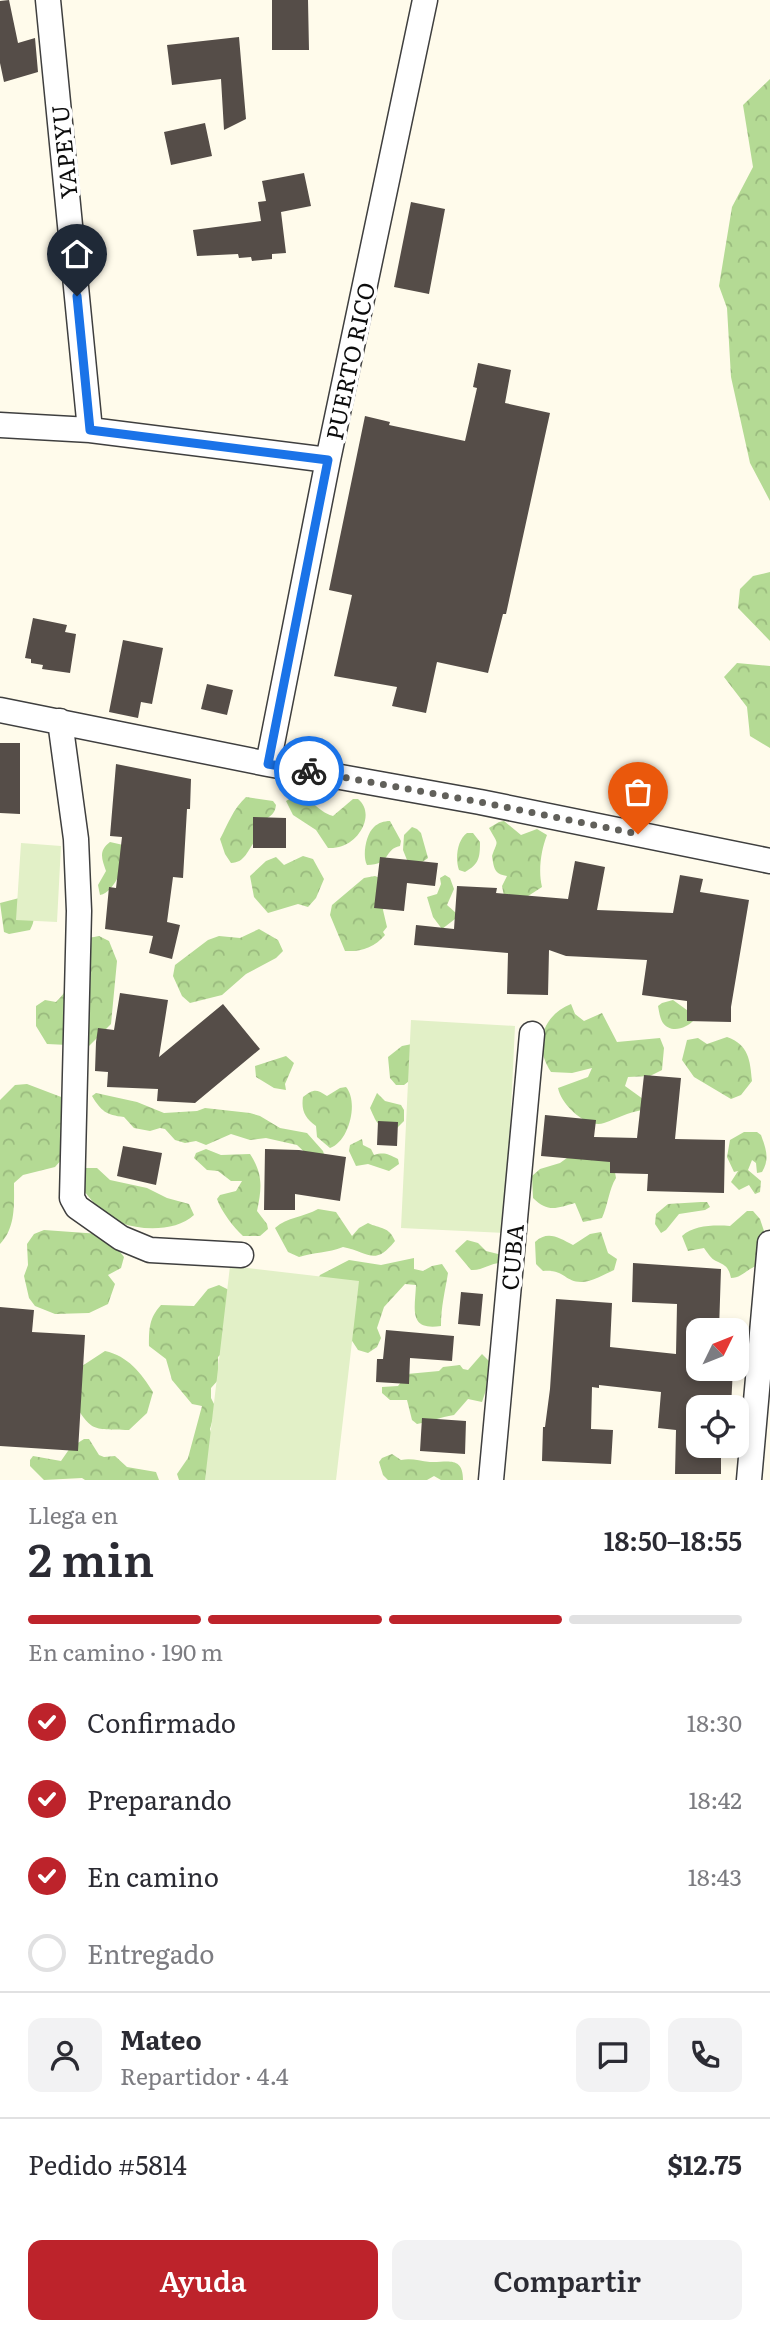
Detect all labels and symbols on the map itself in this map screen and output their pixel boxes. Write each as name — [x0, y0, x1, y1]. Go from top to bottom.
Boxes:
street label: YAPEYU — [41, 103, 85, 201]
pin — [47, 224, 107, 296]
street label: PUERTO RICO — [316, 279, 382, 443]
courier — [274, 736, 344, 806]
pin — [608, 762, 668, 834]
street label: CUBA — [491, 1222, 531, 1292]
north arrow — [686, 1318, 749, 1381]

